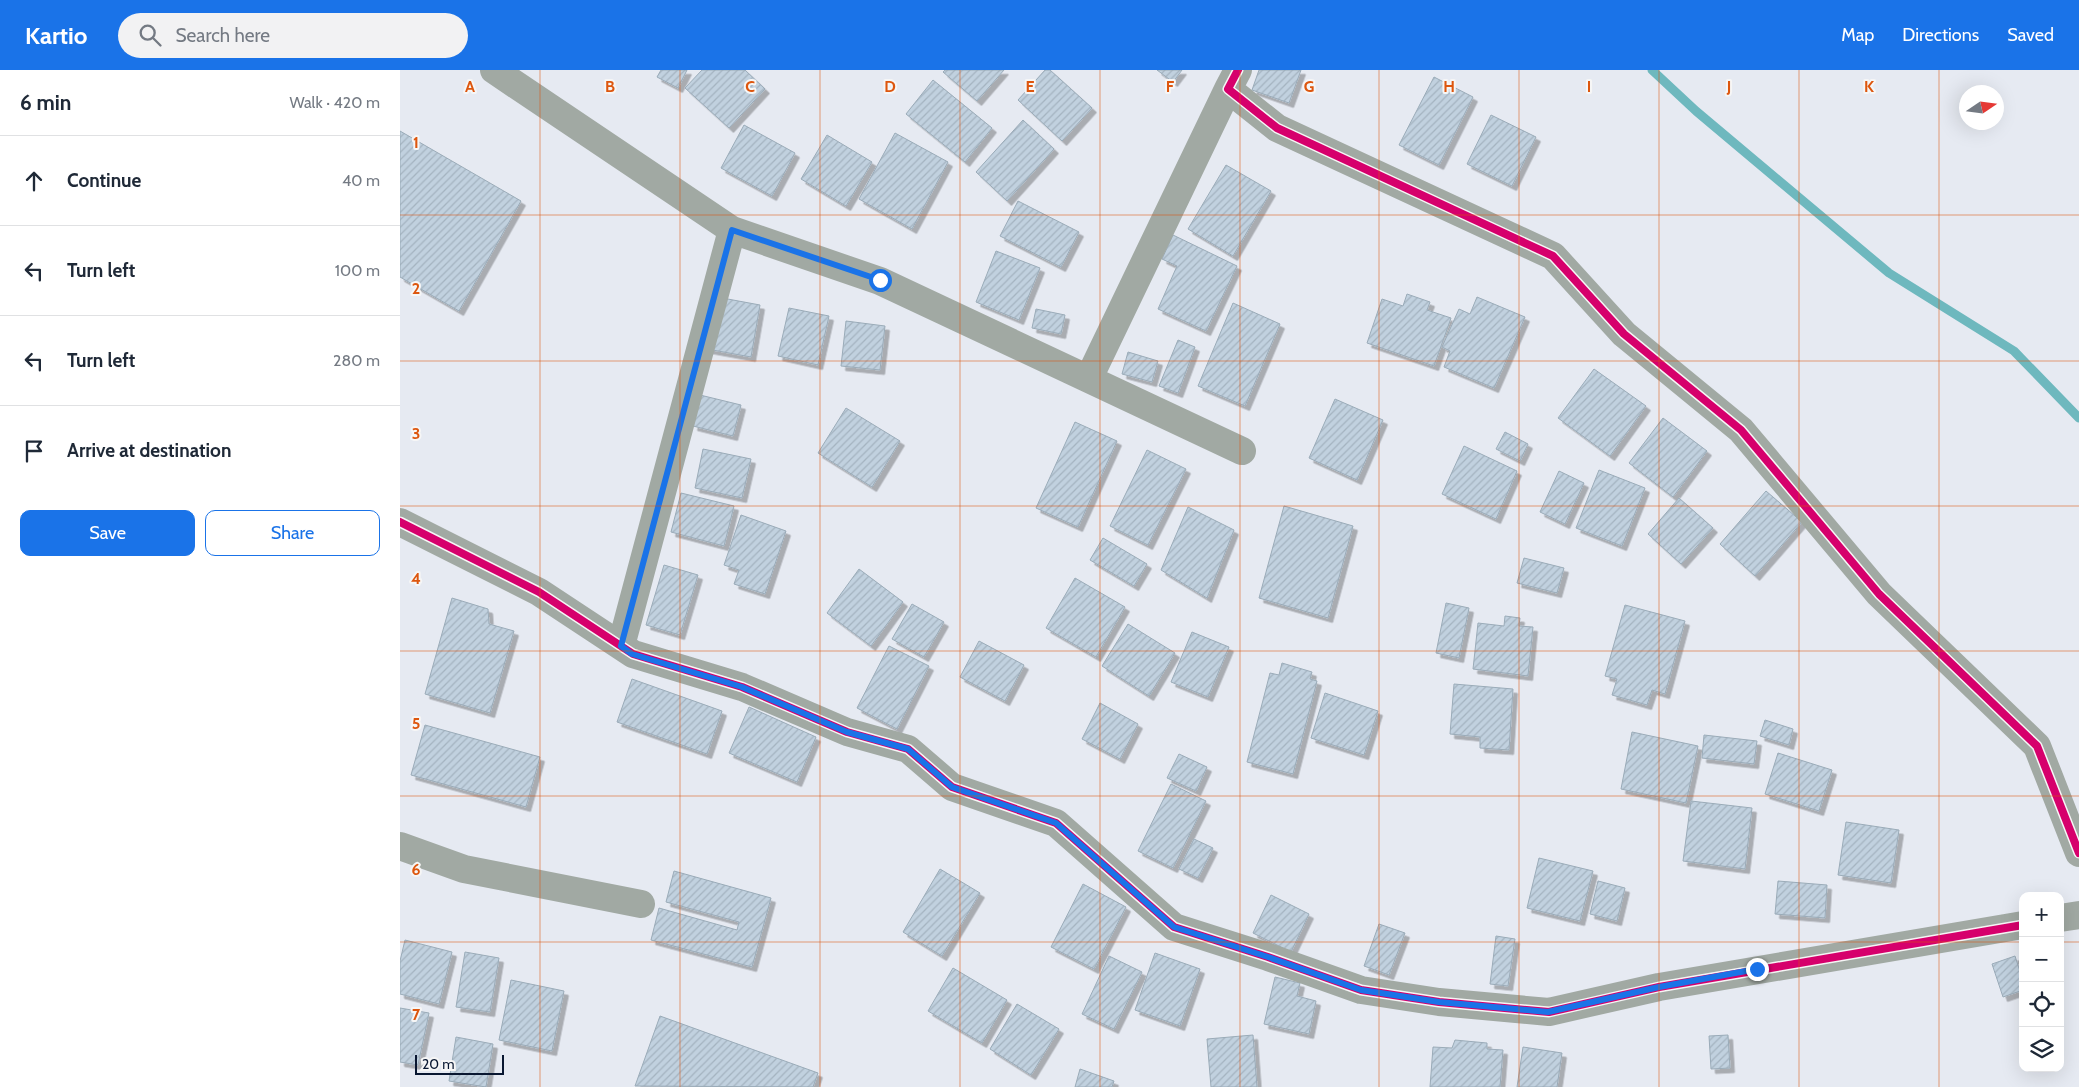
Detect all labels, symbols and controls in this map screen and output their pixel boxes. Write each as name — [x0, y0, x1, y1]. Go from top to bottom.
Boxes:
search box — [118, 13, 468, 58]
text: Kartio — [25, 21, 88, 50]
icon: search — [136, 21, 164, 49]
text: Search here — [176, 24, 270, 47]
text: Map — [1841, 24, 1874, 46]
text: Directions — [1902, 24, 1979, 46]
text: Saved — [2007, 24, 2054, 46]
text: A — [465, 77, 475, 96]
text: B — [605, 77, 615, 96]
text: C — [745, 77, 755, 96]
text: D — [884, 77, 896, 96]
text: E — [1025, 77, 1035, 96]
text: F — [1166, 77, 1175, 96]
text: G — [1304, 77, 1314, 96]
text: H — [1443, 77, 1455, 96]
text: I — [1587, 77, 1591, 96]
text: J — [1726, 77, 1731, 96]
text: K — [1864, 77, 1874, 96]
north arrow — [1959, 85, 2004, 130]
text: 6 min — [20, 90, 71, 115]
text: Walk · 420 m — [289, 93, 380, 112]
text: 1 — [413, 133, 419, 152]
icon: ahead — [20, 167, 48, 195]
text: Continue — [67, 169, 141, 192]
text: 40 m — [342, 171, 380, 190]
icon: left — [20, 257, 48, 285]
text: Turn left — [67, 259, 135, 282]
text: 100 m — [335, 261, 380, 280]
route start — [869, 269, 892, 292]
text: 2 — [412, 279, 420, 298]
icon: left — [20, 347, 48, 375]
text: Turn left — [67, 349, 135, 372]
text: 280 m — [333, 351, 380, 370]
text: 3 — [412, 424, 420, 443]
icon: arrive — [20, 437, 48, 465]
text: Arrive at destination — [67, 439, 231, 462]
button: Save — [20, 510, 195, 556]
button: Share — [205, 510, 380, 556]
text: 4 — [411, 569, 421, 588]
text: 5 — [412, 714, 420, 733]
text: 6 — [412, 860, 421, 879]
map controls — [2019, 892, 2064, 1072]
button: + — [2019, 892, 2064, 937]
button: − — [2019, 937, 2064, 982]
route end — [1746, 958, 1769, 981]
button: locate — [2019, 982, 2064, 1027]
text: 7 — [412, 1005, 421, 1024]
button: layers — [2019, 1027, 2064, 1072]
scale bar — [415, 1052, 504, 1075]
text: 20 m — [422, 1055, 455, 1073]

